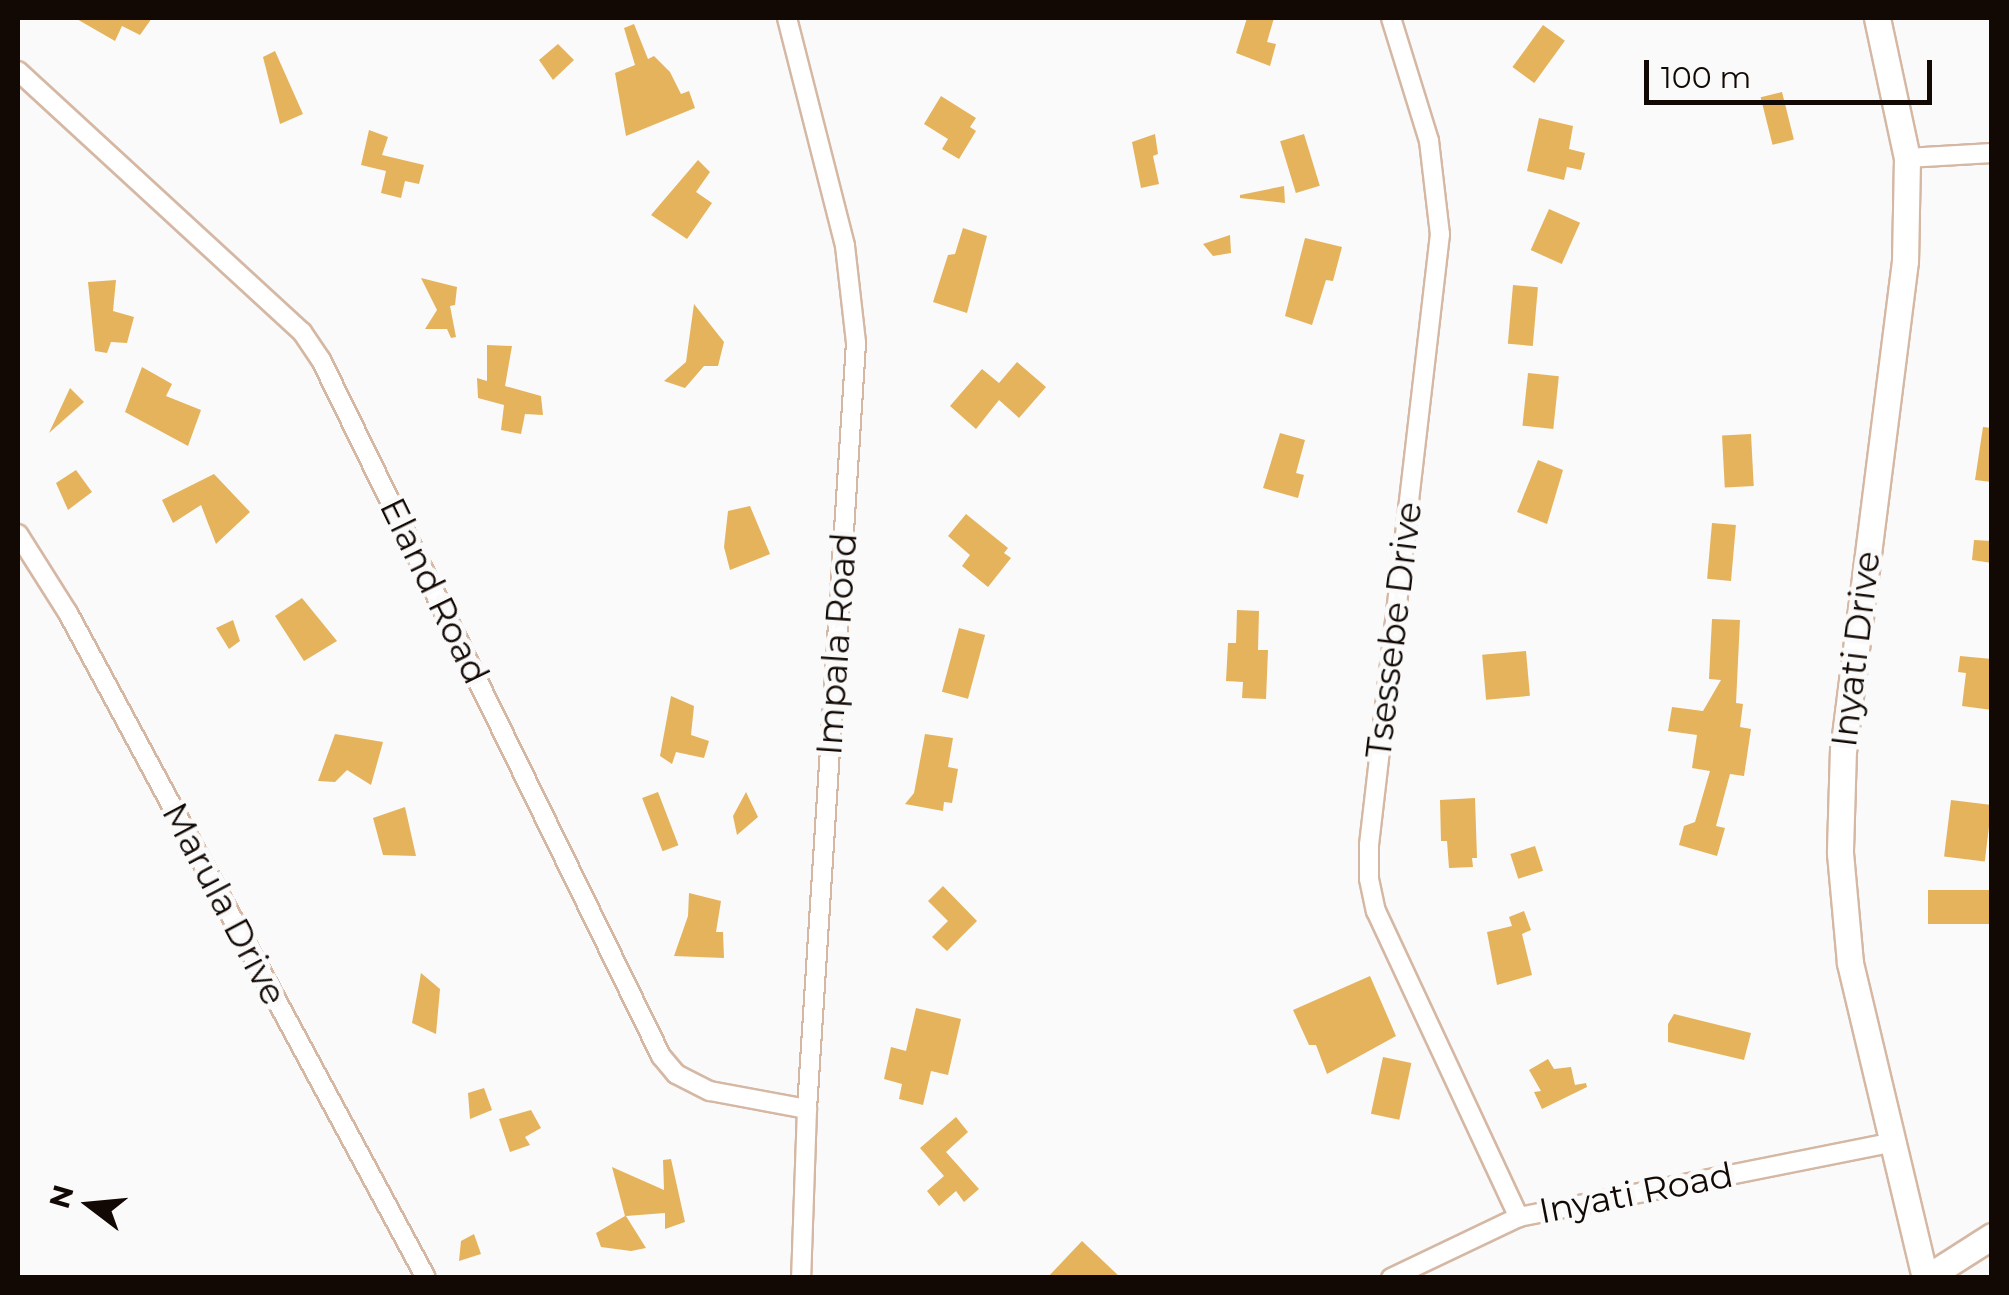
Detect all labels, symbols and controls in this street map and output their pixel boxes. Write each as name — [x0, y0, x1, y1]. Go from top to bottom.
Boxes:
scale bar — [1649, 40, 1936, 102]
text: 100 m — [1661, 59, 1751, 96]
street label: Eland Road — [371, 491, 497, 691]
street label: Tsessebe Drive — [1357, 499, 1431, 761]
street label: Impala Road — [808, 531, 866, 757]
street label: Inyati Drive — [1823, 549, 1889, 749]
street label: Marula Drive — [153, 796, 295, 1012]
street label: Inyati Road — [1535, 1154, 1737, 1232]
north arrow — [40, 1155, 140, 1255]
text: N — [42, 1181, 81, 1212]

